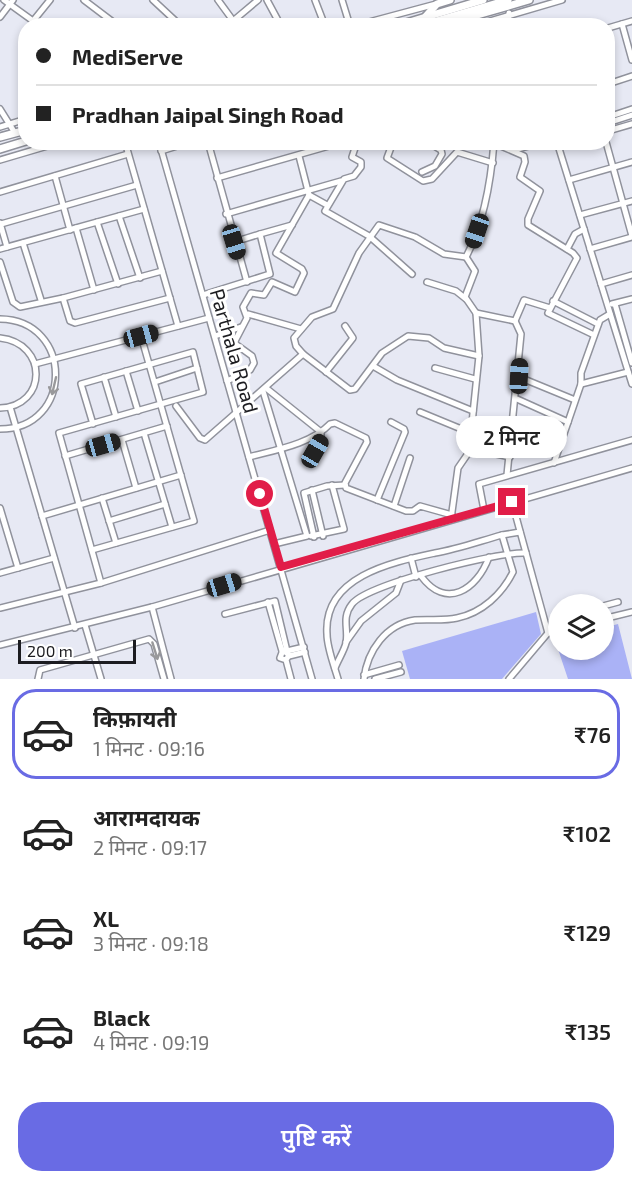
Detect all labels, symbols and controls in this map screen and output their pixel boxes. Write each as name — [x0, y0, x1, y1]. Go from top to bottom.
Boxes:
text: MediServe — [72, 43, 183, 69]
text: Pradhan Jaipal Singh Road — [72, 101, 344, 127]
car — [463, 211, 491, 251]
car — [220, 222, 248, 262]
street label: Parthala Road — [206, 286, 264, 416]
car — [121, 323, 161, 349]
car — [509, 358, 529, 394]
one-way arrow — [48, 376, 60, 395]
callout: 2 मिनट — [456, 415, 568, 457]
text: 2 मिनट — [483, 425, 540, 449]
car — [83, 431, 123, 459]
car — [298, 431, 332, 471]
route start — [246, 480, 273, 507]
route end — [498, 488, 525, 515]
car — [204, 571, 244, 599]
map controls — [548, 594, 614, 660]
button: layers — [548, 594, 614, 660]
scale bar — [18, 637, 136, 664]
text: 200 m — [27, 641, 73, 660]
one-way arrow — [151, 641, 162, 660]
text: किफ़ायती — [93, 705, 177, 731]
icon: car — [21, 707, 75, 761]
text: ₹76 — [574, 721, 611, 747]
text: 1 मिनट · 09:16 — [93, 736, 205, 760]
text: आरामदायक — [93, 804, 200, 830]
icon: car — [21, 806, 75, 860]
text: ₹102 — [563, 820, 611, 846]
text: 2 मिनट · 09:17 — [93, 835, 207, 859]
icon: car — [21, 905, 75, 959]
text: XL — [93, 905, 119, 931]
text: ₹129 — [564, 919, 611, 945]
text: 3 मिनट · 09:18 — [93, 931, 209, 955]
icon: car — [21, 1004, 75, 1058]
text: Black — [93, 1004, 150, 1030]
text: ₹135 — [565, 1018, 611, 1044]
text: 4 मिनट · 09:19 — [93, 1030, 209, 1054]
button: पुष्टि करें — [18, 1102, 614, 1171]

